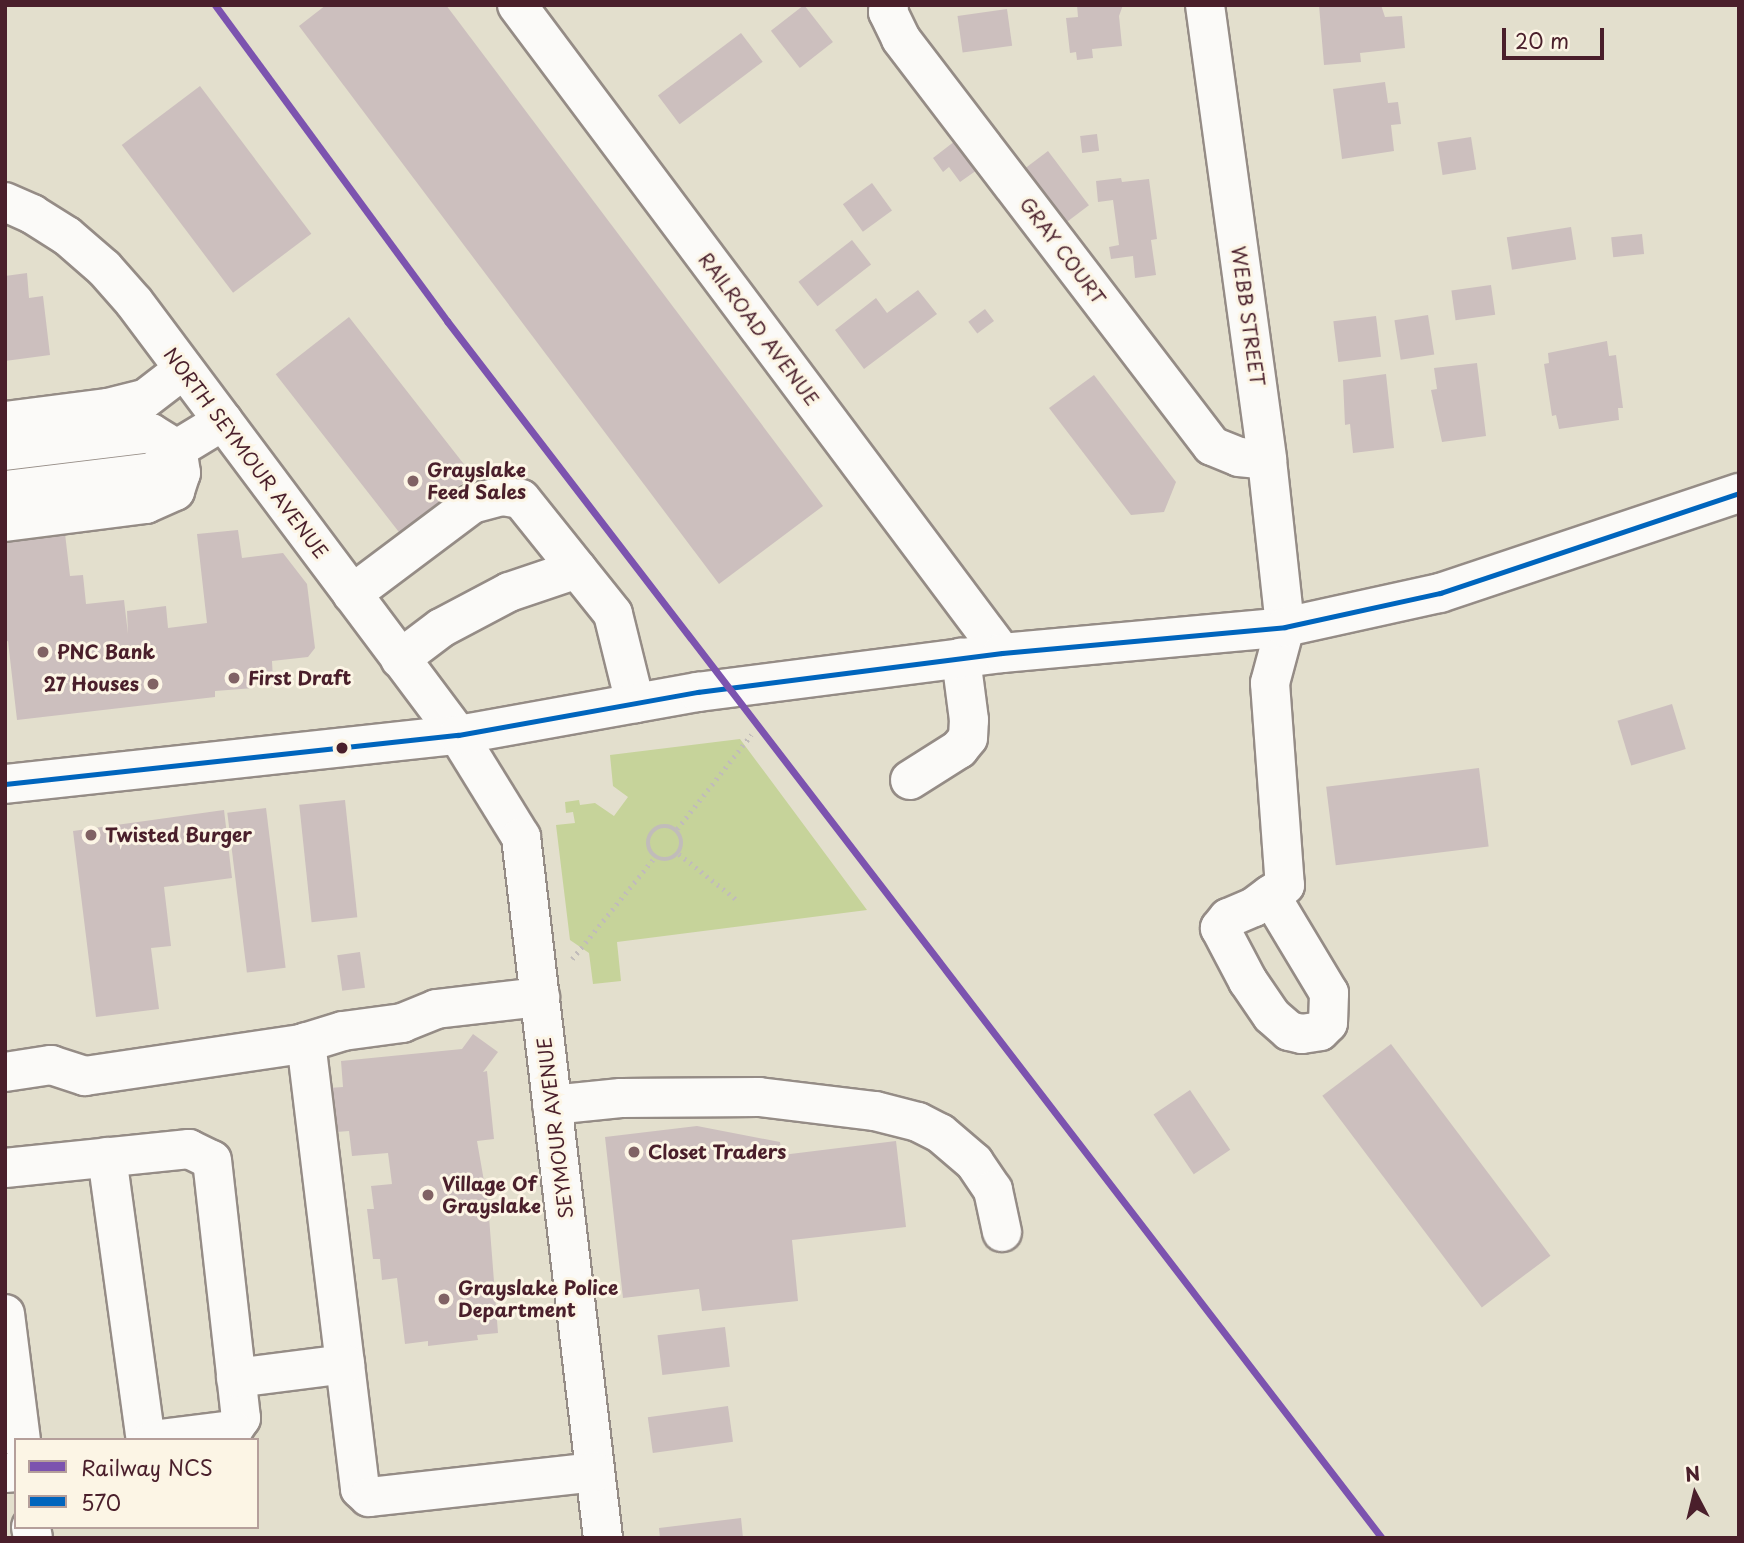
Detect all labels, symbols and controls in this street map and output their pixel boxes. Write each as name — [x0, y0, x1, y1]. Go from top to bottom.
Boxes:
scale bar — [1506, 14, 1608, 58]
text: 20 m — [1515, 24, 1569, 56]
street label: GRAY COURT — [1015, 192, 1111, 310]
street label: WEBB STREET — [1227, 246, 1269, 386]
street label: RAILROAD AVENUE — [694, 248, 824, 410]
street label: NORTH SEYMOUR AVENUE — [159, 343, 333, 563]
place label: Grayslake Feed Sales — [427, 459, 528, 503]
marker: Grayslake Feed Sales — [405, 473, 421, 489]
place label: PNC Bank — [57, 641, 156, 663]
marker: PNC Bank — [35, 644, 51, 660]
place label: First Draft — [248, 667, 353, 689]
marker: First Draft — [226, 670, 242, 686]
place label: 27 Houses — [42, 673, 139, 695]
marker: 27 Houses — [145, 676, 161, 692]
unlabelled marker — [335, 741, 349, 755]
place label: Twisted Burger — [105, 824, 251, 846]
marker: Twisted Burger — [83, 827, 99, 843]
street label: SEYMOUR AVENUE — [533, 1036, 577, 1220]
place label: Closet Traders — [648, 1141, 788, 1163]
marker: Closet Traders — [626, 1144, 642, 1160]
place label: Village Of Grayslake — [442, 1173, 541, 1217]
marker: Village Of Grayslake — [420, 1187, 436, 1203]
place label: Grayslake Police Department — [458, 1277, 618, 1321]
marker: Grayslake Police Department — [436, 1291, 452, 1307]
legend — [14, 1438, 259, 1529]
text: Railway NCS — [81, 1451, 213, 1483]
text: N — [1683, 1458, 1702, 1488]
north arrow — [1660, 1459, 1730, 1529]
text: 570 — [81, 1486, 121, 1518]

